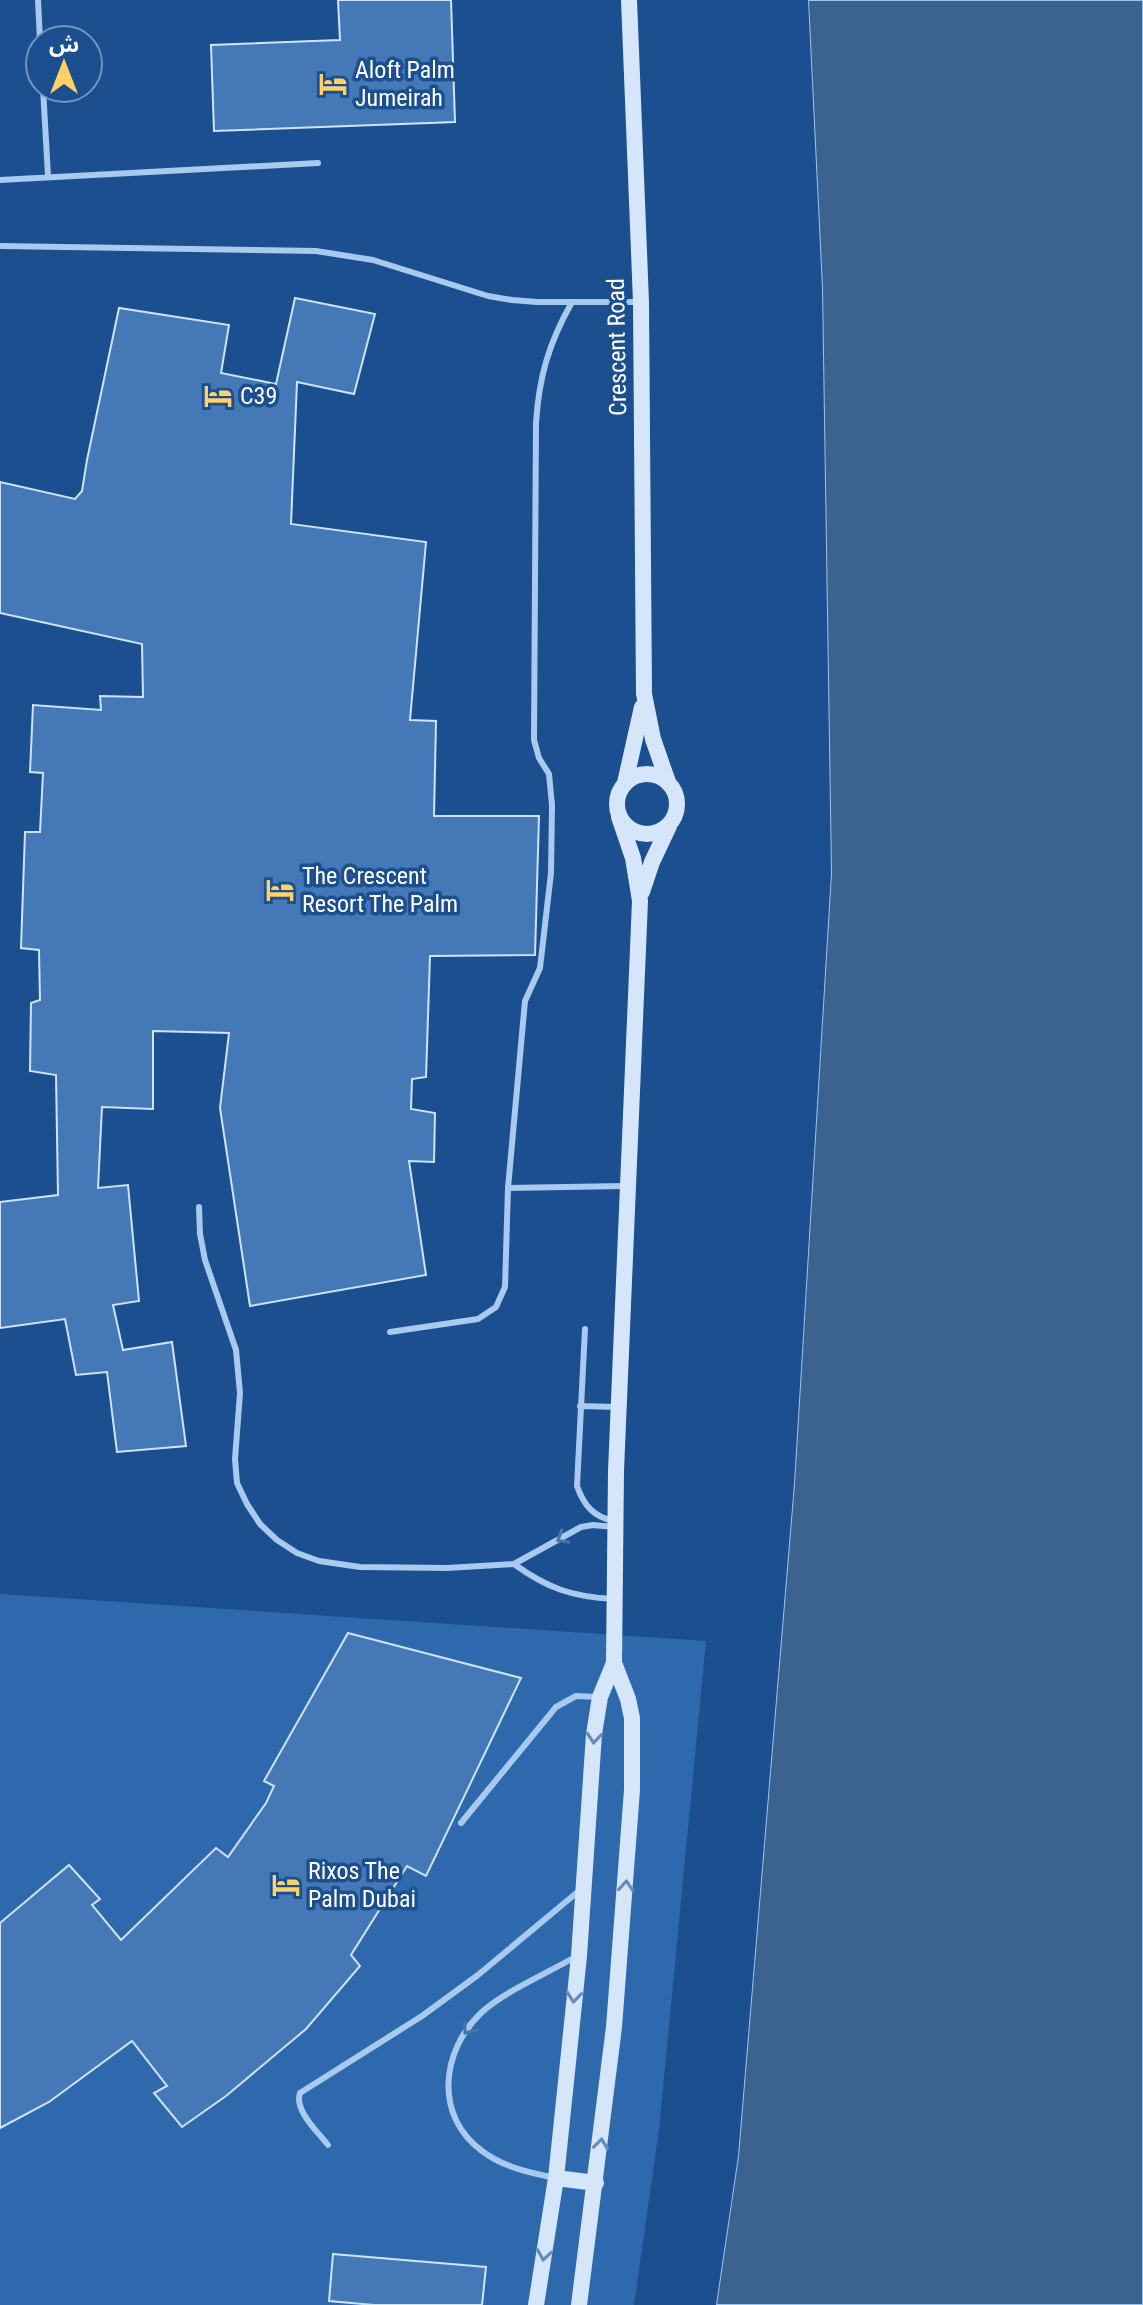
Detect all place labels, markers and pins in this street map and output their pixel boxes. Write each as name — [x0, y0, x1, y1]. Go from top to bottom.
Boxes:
place label: Aloft Palm Jumeirah — [355, 56, 455, 112]
hotel icon: Aloft Palm Jumeirah — [318, 69, 348, 99]
hotel icon: C39 — [203, 381, 233, 411]
place label: C39 — [240, 382, 277, 410]
place label: The Crescent Resort The Palm — [302, 862, 458, 918]
hotel icon: The Crescent Resort The Palm — [265, 875, 295, 905]
place label: Rixos The Palm Dubai — [308, 1857, 416, 1913]
hotel icon: Rixos The Palm Dubai — [271, 1870, 301, 1900]

